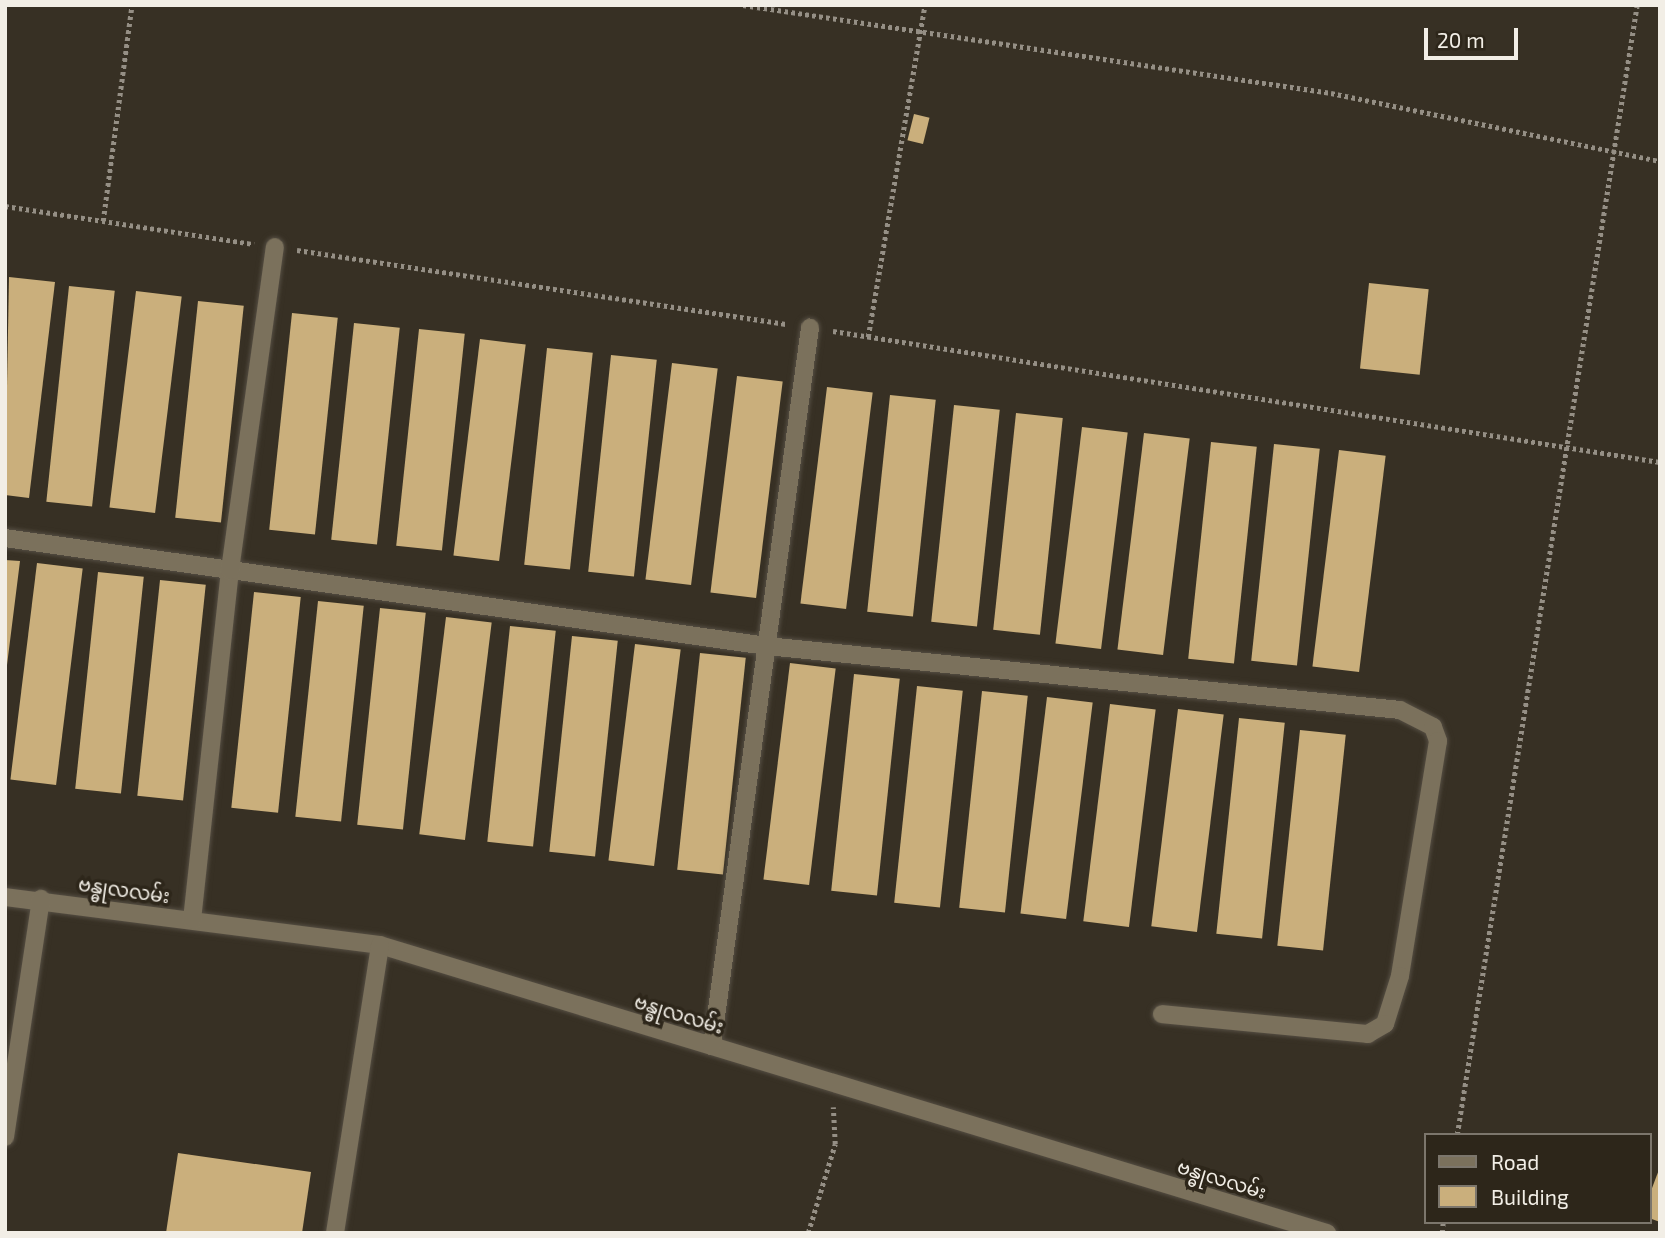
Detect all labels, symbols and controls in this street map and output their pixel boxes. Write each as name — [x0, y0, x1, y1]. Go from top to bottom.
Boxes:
scale bar — [1427, 14, 1522, 58]
text: 20 m — [1437, 27, 1485, 52]
street label: ဗန္ဓုလလမ်း — [77, 872, 171, 908]
street label: ဗန္ဓုလလမ်း — [632, 990, 726, 1038]
legend — [1424, 1133, 1651, 1224]
text: Road — [1491, 1149, 1539, 1174]
street label: ဗန္ဓုလလမ်း — [1175, 1155, 1269, 1203]
text: Building — [1491, 1184, 1569, 1209]

